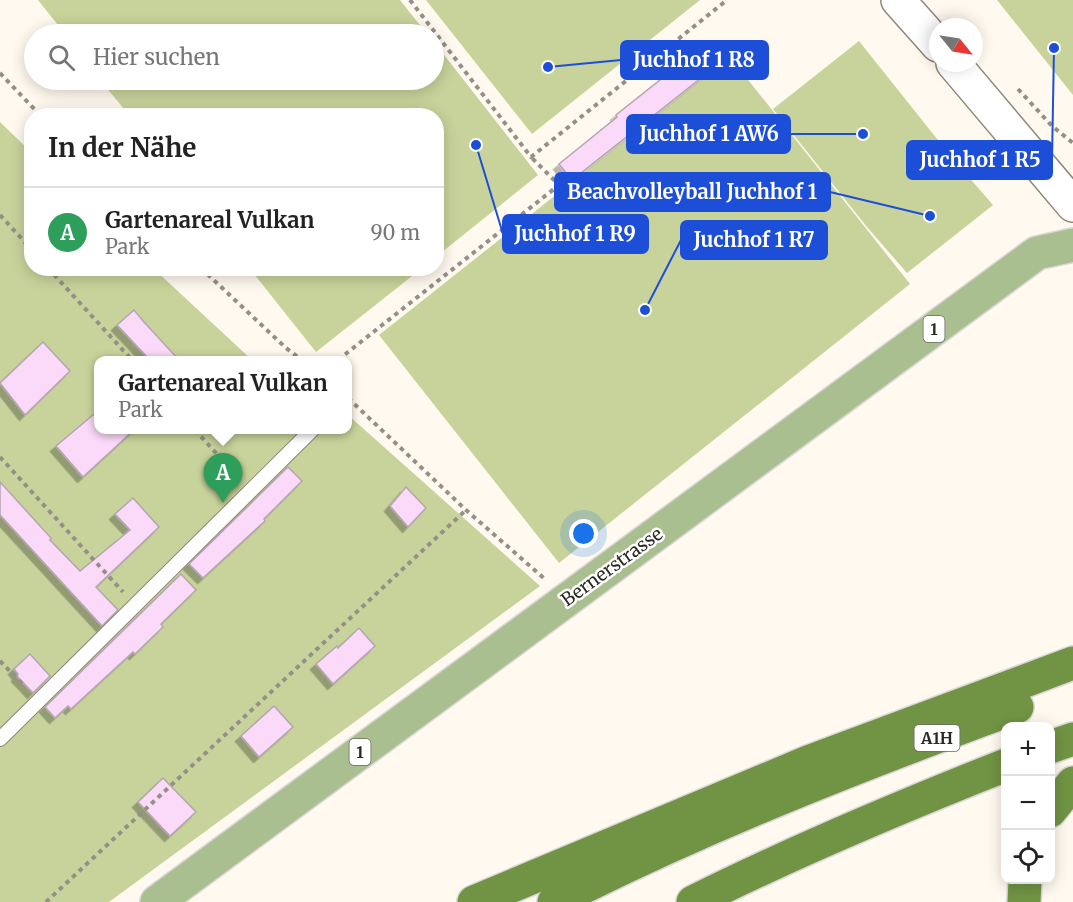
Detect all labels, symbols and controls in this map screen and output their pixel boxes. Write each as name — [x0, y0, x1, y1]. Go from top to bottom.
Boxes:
north arrow — [929, 18, 983, 72]
search box — [24, 24, 444, 90]
icon: search — [45, 41, 78, 74]
callout: Juchhof 1 R8 — [621, 41, 768, 79]
text: Hier suchen — [93, 43, 220, 71]
text: Juchhof 1 R8 — [632, 47, 755, 72]
callout: Juchhof 1 AW6 — [627, 115, 790, 153]
text: Juchhof 1 AW6 — [638, 121, 779, 146]
text: In der Nähe — [48, 131, 196, 164]
callout: Juchhof 1 R5 — [907, 141, 1052, 179]
text: Juchhof 1 R5 — [918, 147, 1041, 172]
callout: Beachvolleyball Juchhof 1 — [555, 173, 830, 211]
text: Beachvolleyball Juchhof 1 — [567, 179, 817, 204]
text: Gartenareal Vulkan — [105, 206, 314, 234]
callout: Juchhof 1 R9 — [503, 215, 648, 253]
text: A — [60, 220, 75, 245]
text: 90 m — [370, 220, 420, 245]
text: Juchhof 1 R9 — [513, 221, 636, 246]
callout: Juchhof 1 R7 — [681, 221, 827, 259]
text: Juchhof 1 R7 — [692, 227, 815, 252]
text: Park — [105, 234, 149, 259]
road number: 1 — [924, 316, 944, 342]
popup — [94, 356, 352, 434]
text: Gartenareal Vulkan — [118, 369, 328, 397]
text: Park — [118, 397, 163, 422]
pin: A — [204, 454, 242, 503]
your location — [569, 519, 598, 548]
street label: Bernerstrasse — [556, 522, 667, 611]
map controls — [1001, 722, 1055, 884]
button: + — [1001, 722, 1055, 776]
road number: A1H — [914, 725, 960, 751]
road number: 1 — [350, 739, 370, 765]
button: − — [1001, 776, 1055, 830]
button: locate — [1001, 830, 1055, 884]

